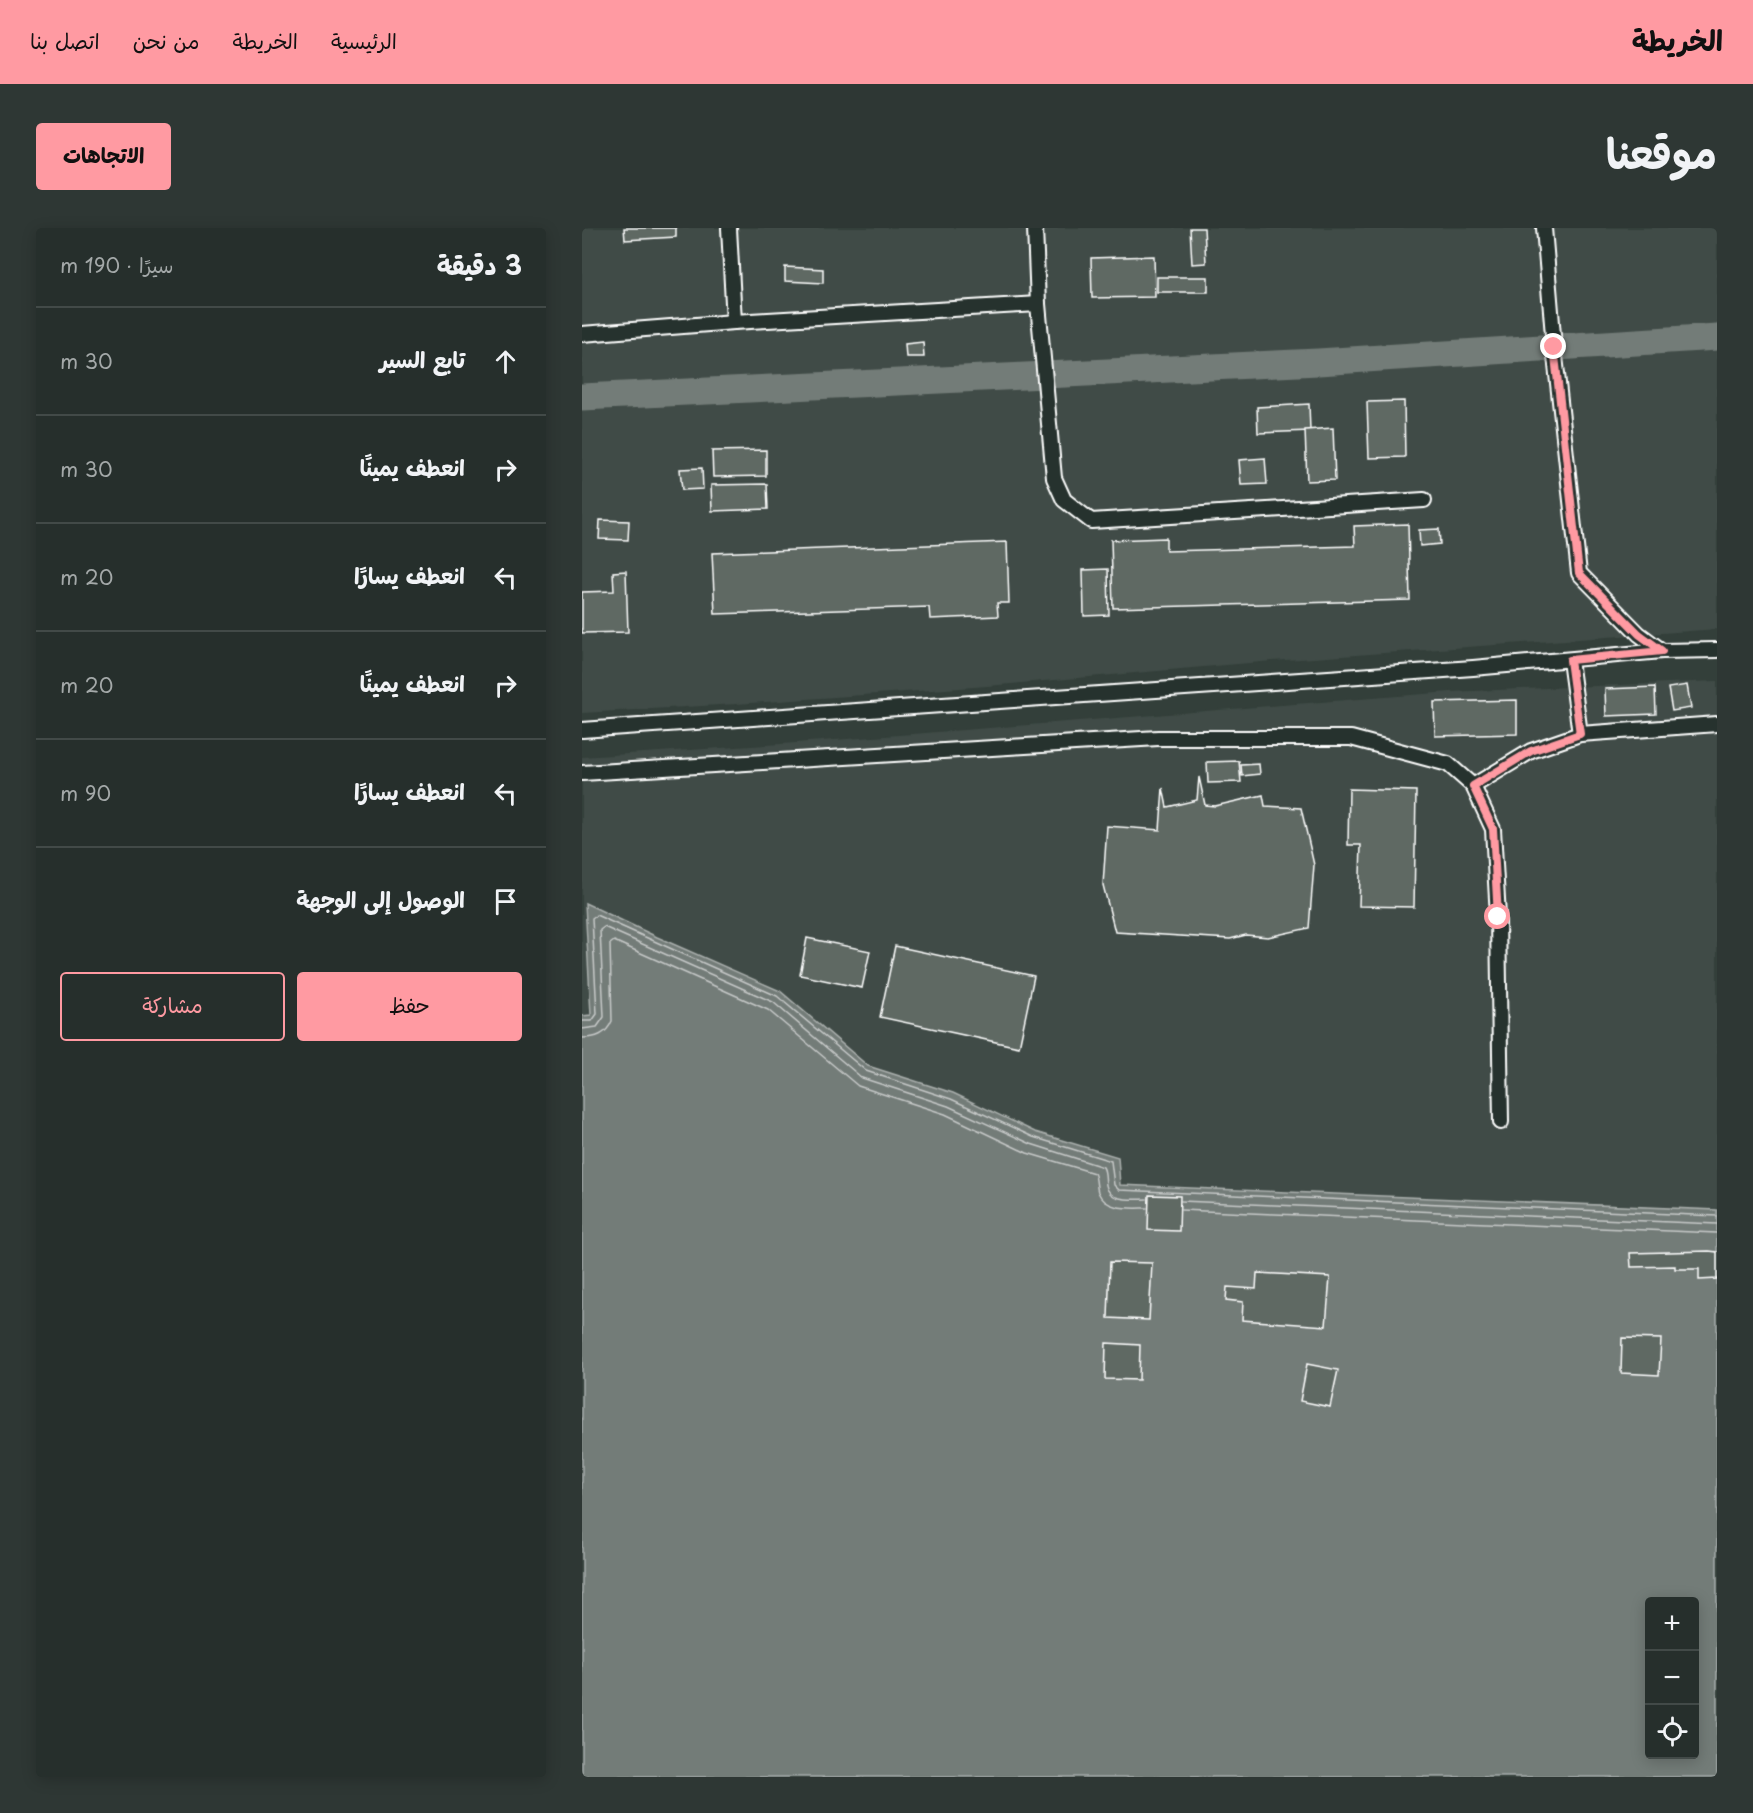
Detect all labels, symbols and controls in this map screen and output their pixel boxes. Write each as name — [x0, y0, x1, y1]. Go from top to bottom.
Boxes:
text: الخريطة — [1632, 18, 1723, 61]
text: اتصل بنا — [30, 24, 100, 56]
text: من نحن — [133, 24, 199, 56]
text: الخريطة — [232, 24, 298, 56]
text: الرئيسية — [331, 24, 397, 56]
text: موقعنا — [1606, 120, 1717, 183]
button: الاتجاهات — [36, 123, 171, 190]
text: 3 دقيقة — [437, 245, 522, 284]
text: سيرًا · 190 m — [60, 250, 174, 280]
route end — [1540, 333, 1566, 359]
text: تابع السير — [380, 342, 465, 375]
icon: ahead — [489, 345, 522, 378]
text: 30 m — [60, 346, 113, 376]
text: انعطف يمينًا — [360, 450, 465, 483]
icon: right — [489, 453, 522, 486]
text: 30 m — [60, 454, 113, 484]
text: انعطف يسارًا — [354, 558, 465, 591]
icon: left — [489, 561, 522, 594]
text: 20 m — [60, 562, 113, 592]
text: انعطف يمينًا — [360, 666, 465, 699]
icon: right — [489, 669, 522, 702]
text: 20 m — [60, 670, 113, 700]
text: انعطف يسارًا — [354, 774, 465, 807]
icon: left — [489, 777, 522, 810]
text: 90 m — [60, 778, 111, 808]
text: الوصول إلى الوجهة — [296, 882, 465, 915]
icon: arrive — [489, 885, 522, 918]
route start — [1484, 903, 1510, 929]
button: مشاركة — [60, 972, 285, 1041]
button: حفظ — [297, 972, 522, 1041]
map controls — [1645, 1597, 1699, 1759]
button: + — [1645, 1597, 1699, 1651]
button: − — [1645, 1651, 1699, 1705]
button: locate — [1645, 1705, 1699, 1759]

